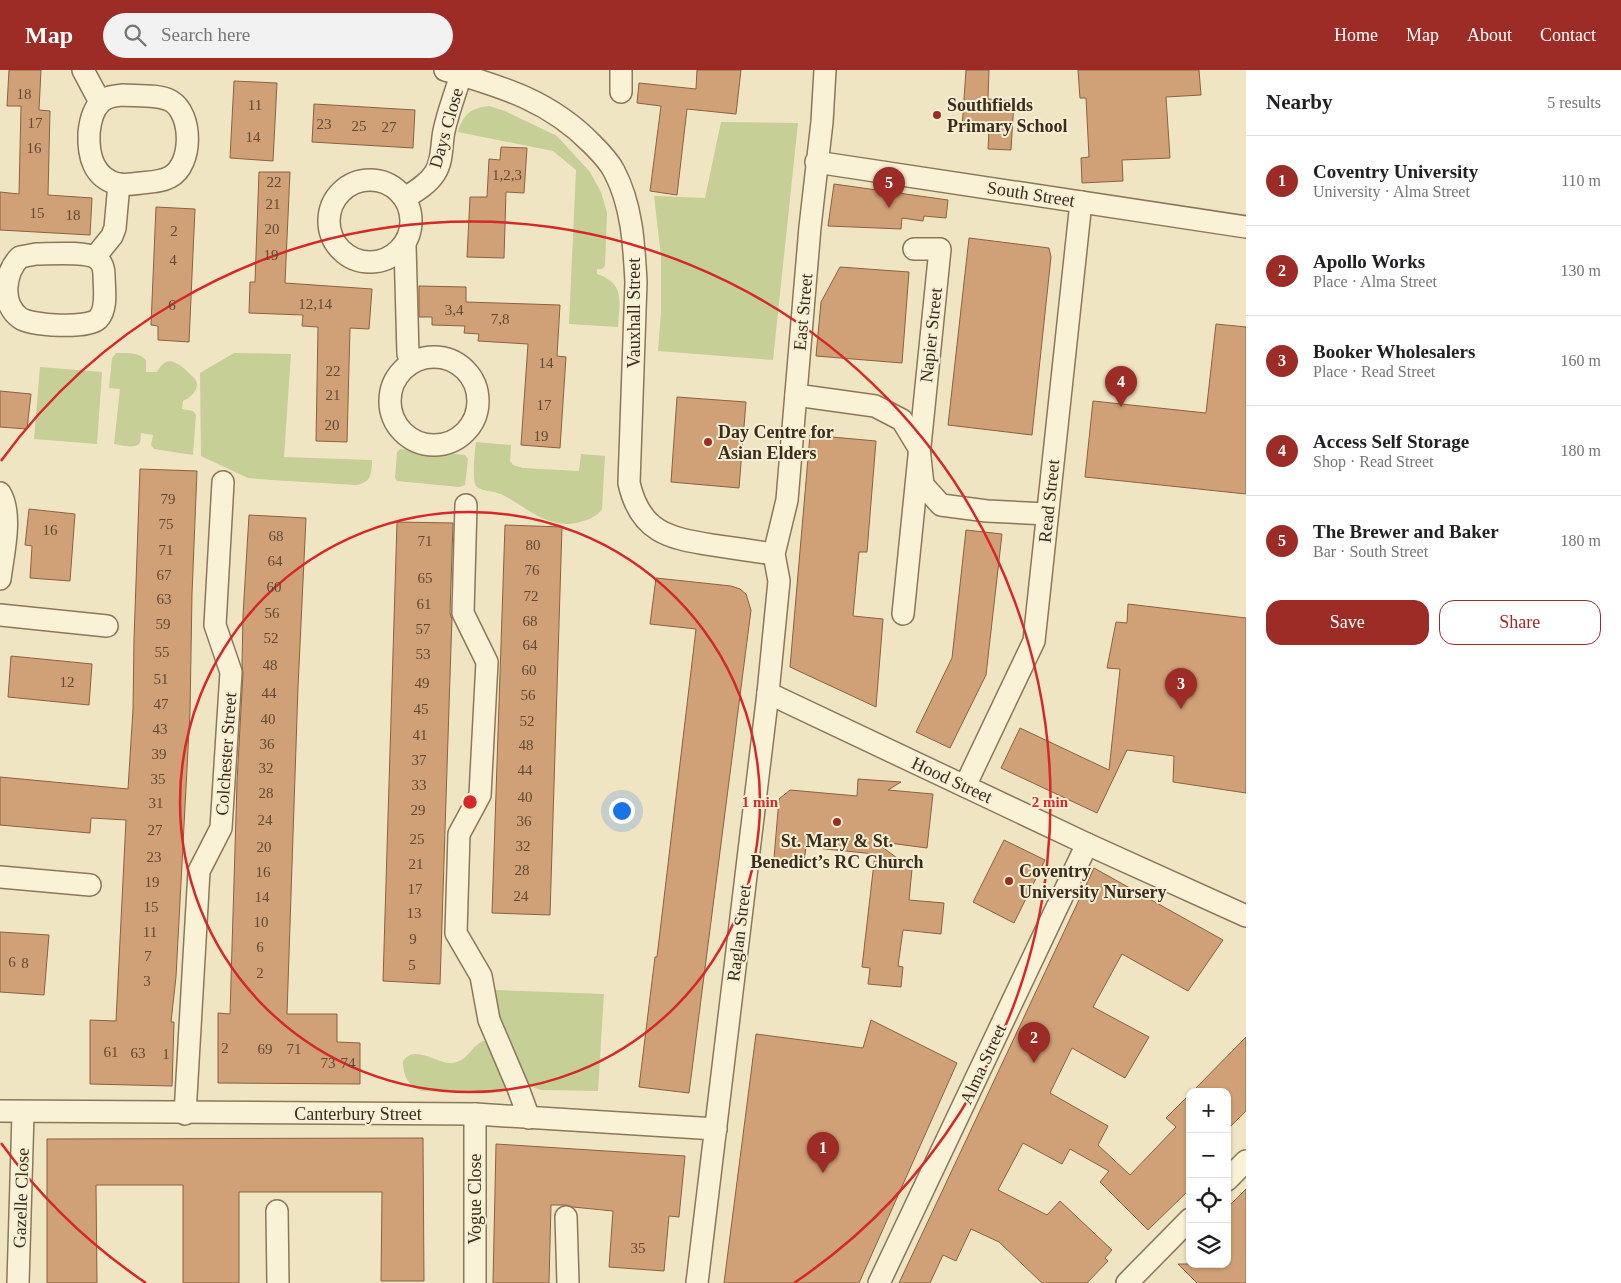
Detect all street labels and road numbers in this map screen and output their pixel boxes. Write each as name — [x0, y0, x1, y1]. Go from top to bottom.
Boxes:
street label: Days Close — [425, 86, 467, 170]
street label: South Street — [986, 177, 1076, 211]
street label: Vauxhall Street — [624, 258, 644, 368]
street label: East Street — [790, 273, 816, 351]
street label: Napier Street — [916, 286, 946, 384]
street label: Read Street — [1035, 458, 1063, 544]
street label: Colchester Street — [212, 692, 240, 816]
street label: Hood Street — [909, 753, 995, 807]
street label: Raglan Street — [723, 883, 755, 983]
street label: Alma Street — [956, 1021, 1010, 1107]
street label: Canterbury Street — [294, 1104, 422, 1124]
street label: Gazelle Close — [9, 1147, 33, 1249]
street label: Vogue Close — [465, 1153, 485, 1245]

